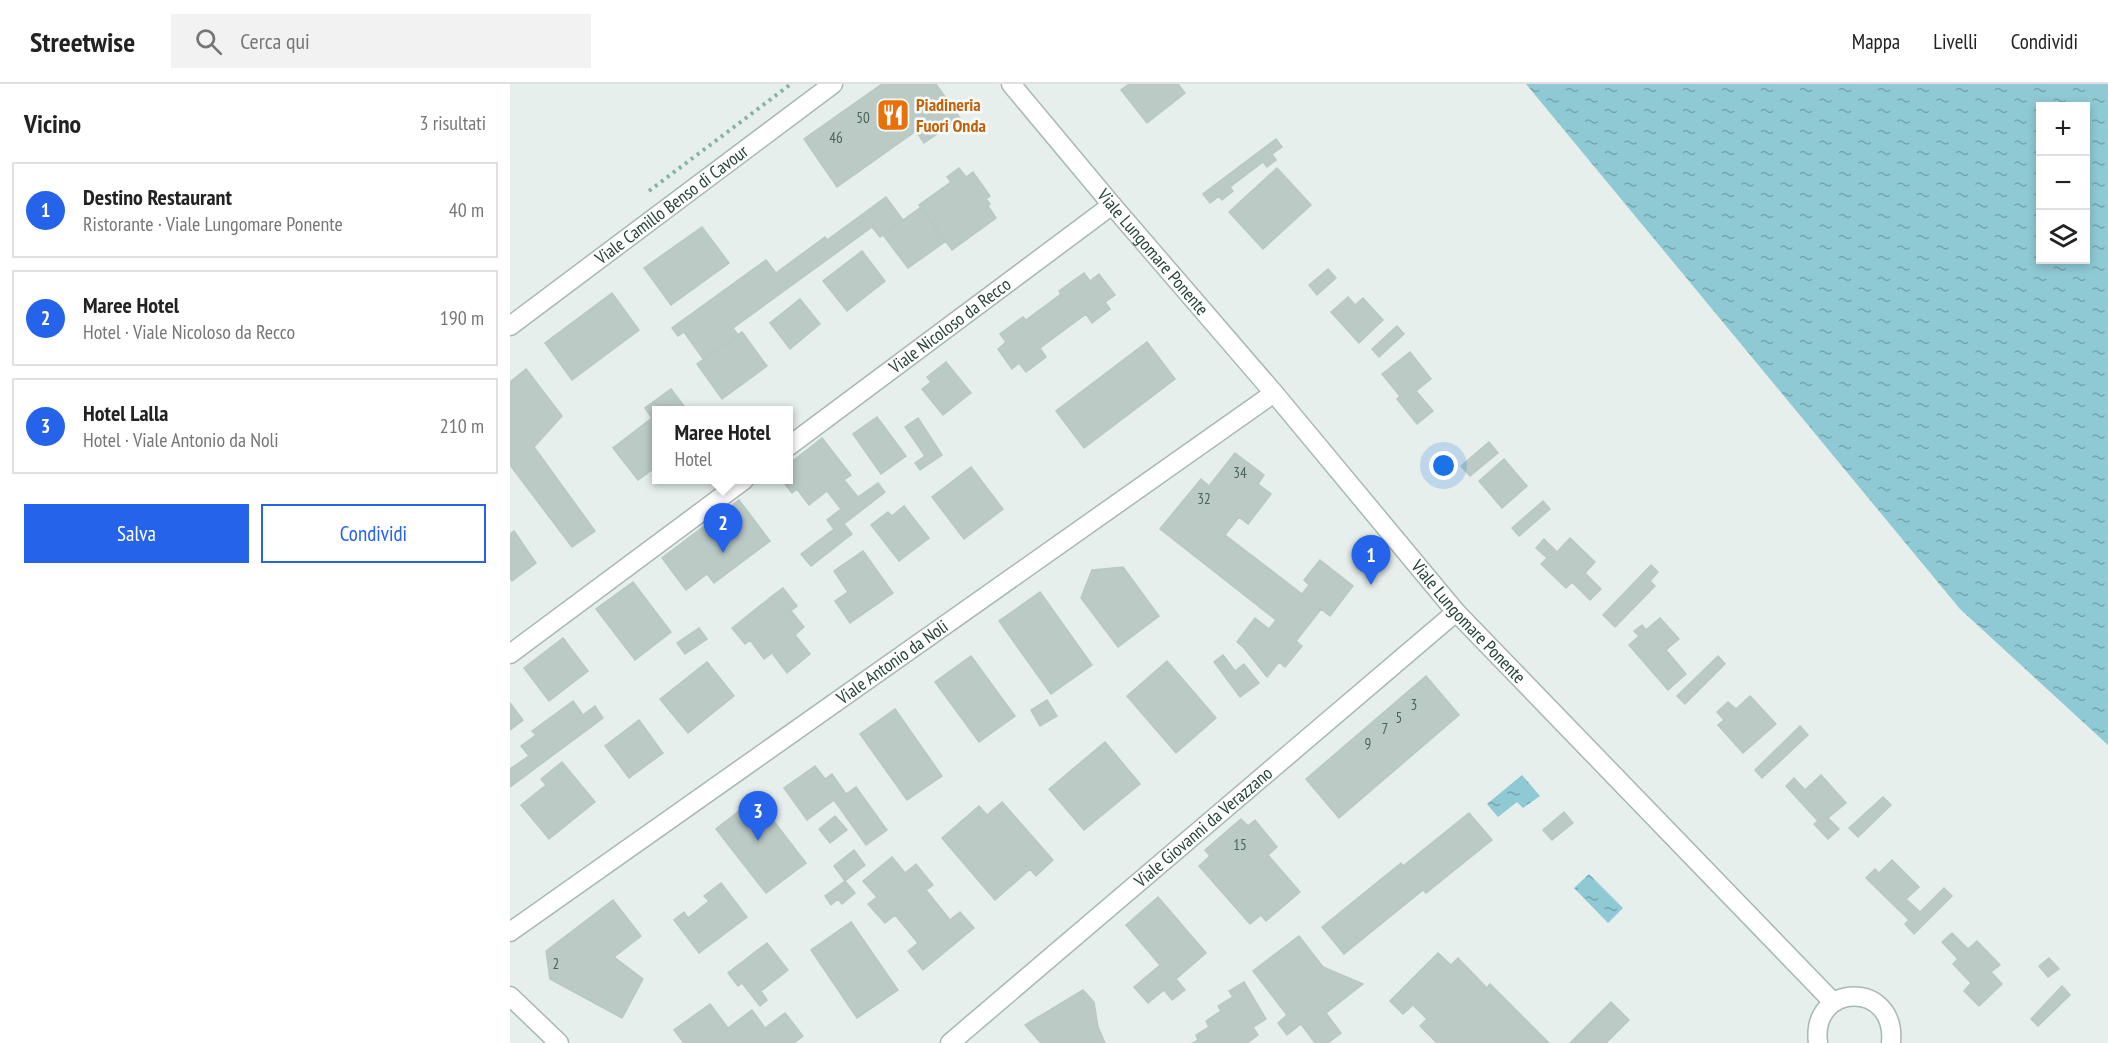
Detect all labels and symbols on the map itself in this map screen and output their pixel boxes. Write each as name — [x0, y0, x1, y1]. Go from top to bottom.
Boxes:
place label: Piadineria Fuori Onda — [916, 93, 986, 137]
restaurant icon: Piadineria Fuori Onda — [875, 97, 911, 133]
house number: 50 — [856, 108, 870, 127]
house number: 46 — [829, 128, 843, 147]
street label: Viale Camillo Benso di Cavour — [589, 140, 753, 270]
street label: Viale Lungomare Ponente — [1092, 183, 1214, 320]
street label: Viale Nicoloso da Recco — [884, 272, 1015, 379]
your location — [1429, 451, 1458, 480]
house number: 34 — [1233, 463, 1247, 482]
house number: 32 — [1197, 489, 1211, 508]
pin: 2 — [704, 504, 742, 553]
pin: 1 — [1352, 536, 1390, 585]
street label: Viale Lungomare Ponente — [1406, 554, 1531, 688]
street label: Viale Antonio da Noli — [831, 615, 952, 710]
house number: 3 — [1411, 695, 1417, 714]
house number: 5 — [1396, 708, 1402, 727]
house number: 7 — [1382, 719, 1388, 738]
house number: 9 — [1365, 734, 1371, 753]
street label: Viale Giovanni da Verazzano — [1129, 761, 1277, 893]
pin: 3 — [738, 792, 778, 841]
house number: 15 — [1233, 835, 1247, 854]
house number: 2 — [553, 954, 559, 973]

